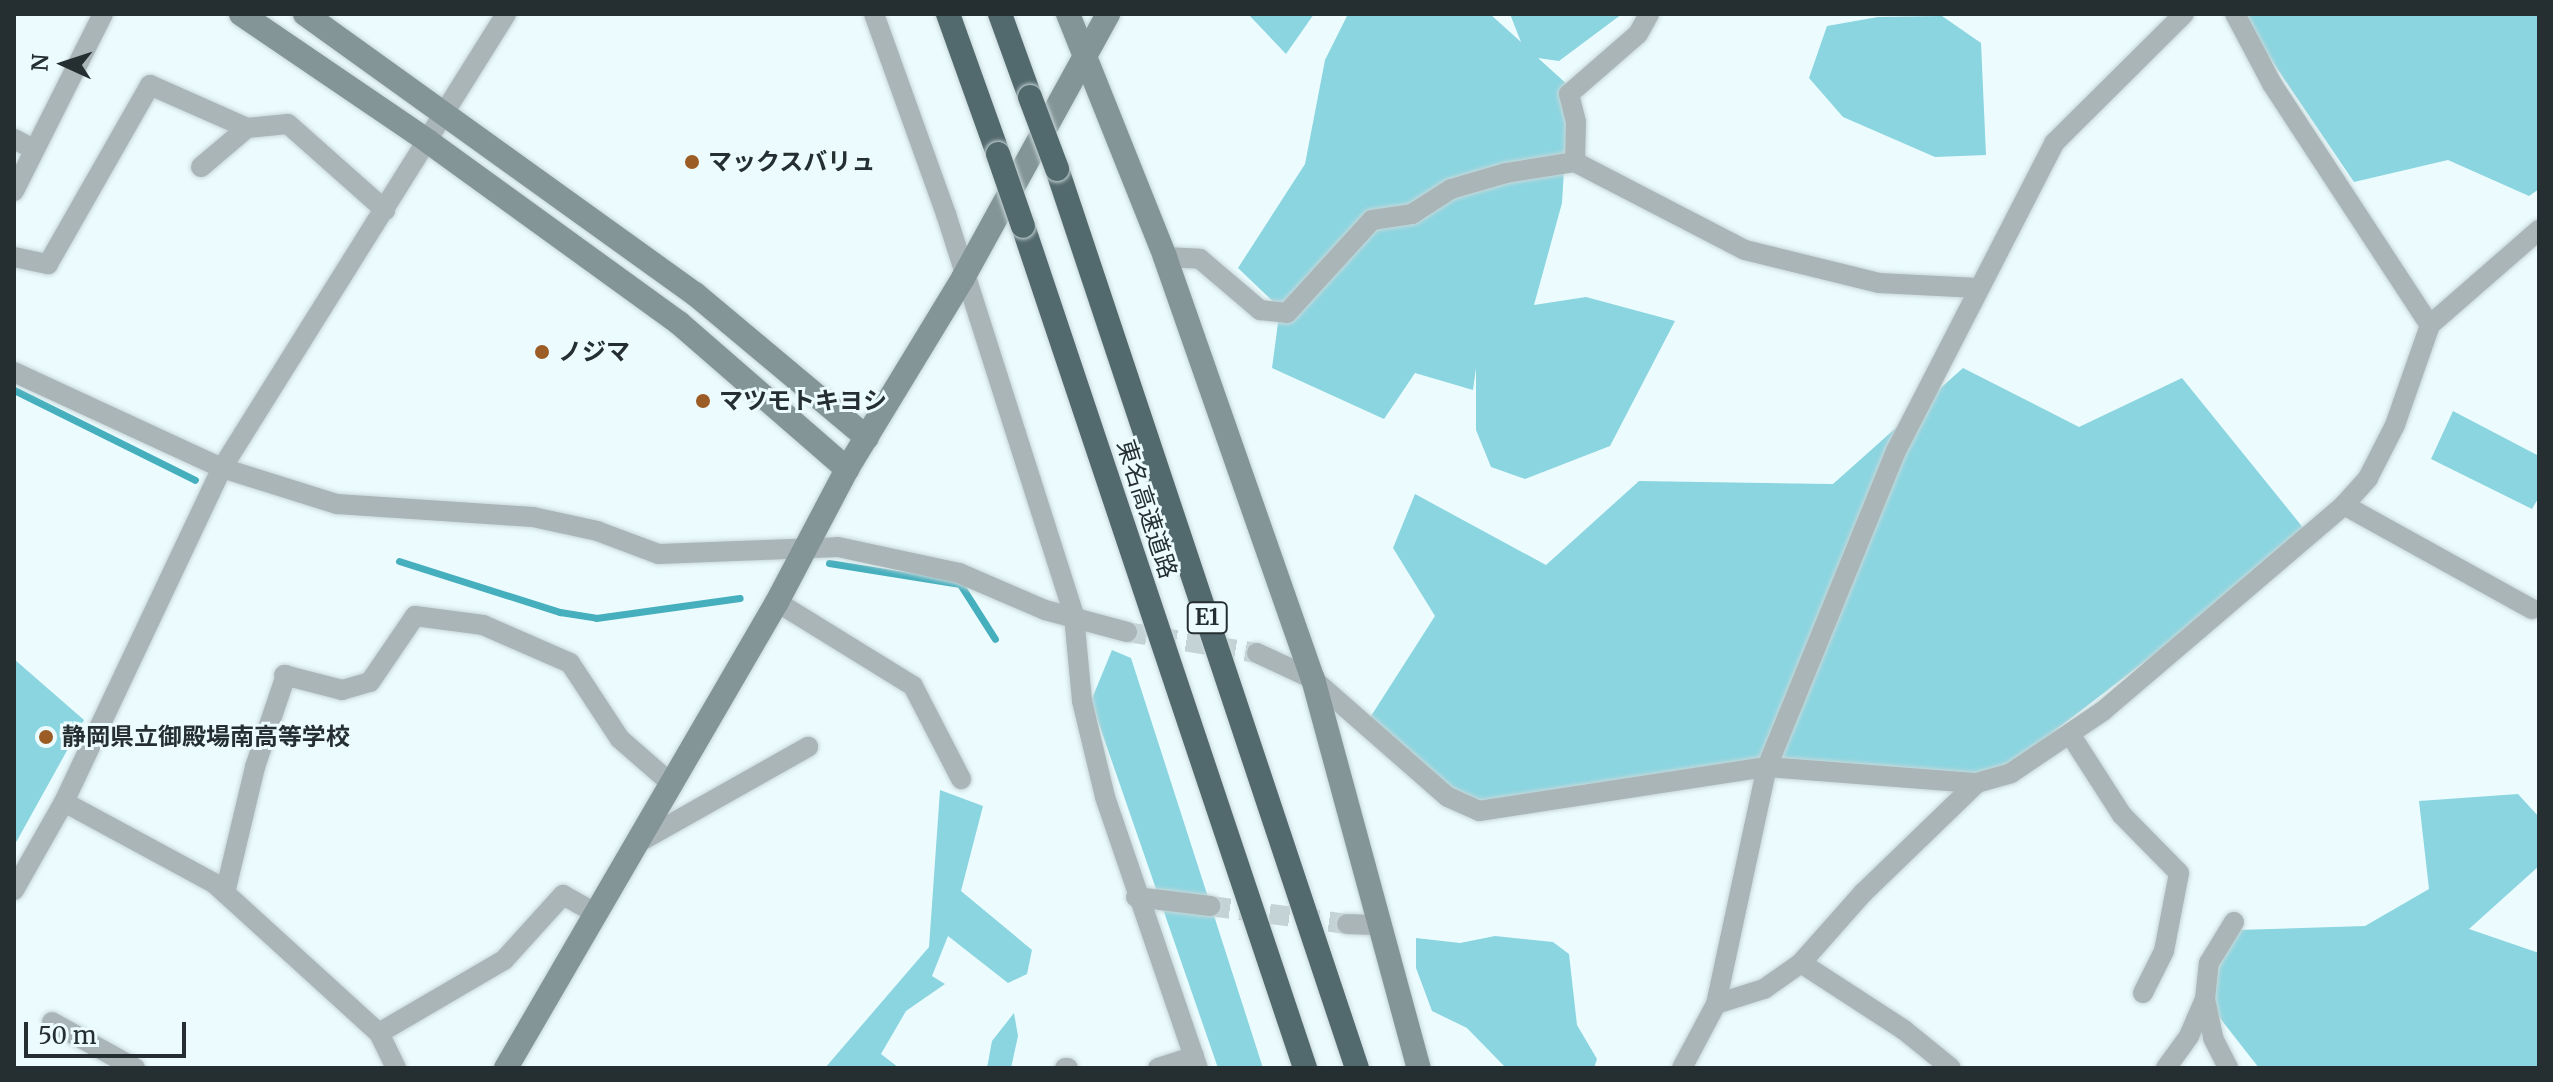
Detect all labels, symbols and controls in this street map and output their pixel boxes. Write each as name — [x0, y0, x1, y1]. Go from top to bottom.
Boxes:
north arrow — [24, 24, 104, 104]
text: N — [26, 53, 54, 72]
place label: マックスバリュ — [708, 148, 876, 176]
marker: マックスバリュ — [683, 153, 701, 171]
place label: ノジマ — [558, 338, 630, 366]
marker: ノジマ — [533, 343, 551, 361]
place label: マツモトキヨシ — [719, 387, 887, 415]
marker: マツモトキヨシ — [694, 392, 712, 410]
street label: 東名高速道路 — [1111, 436, 1183, 582]
road number: E1 — [1185, 600, 1229, 636]
place label: 静岡県立御殿場南高等学校 — [62, 723, 350, 751]
marker: 静岡県立御殿場南高等学校 — [37, 728, 55, 746]
scale bar — [28, 1006, 190, 1056]
text: 50 m — [38, 1020, 97, 1051]

